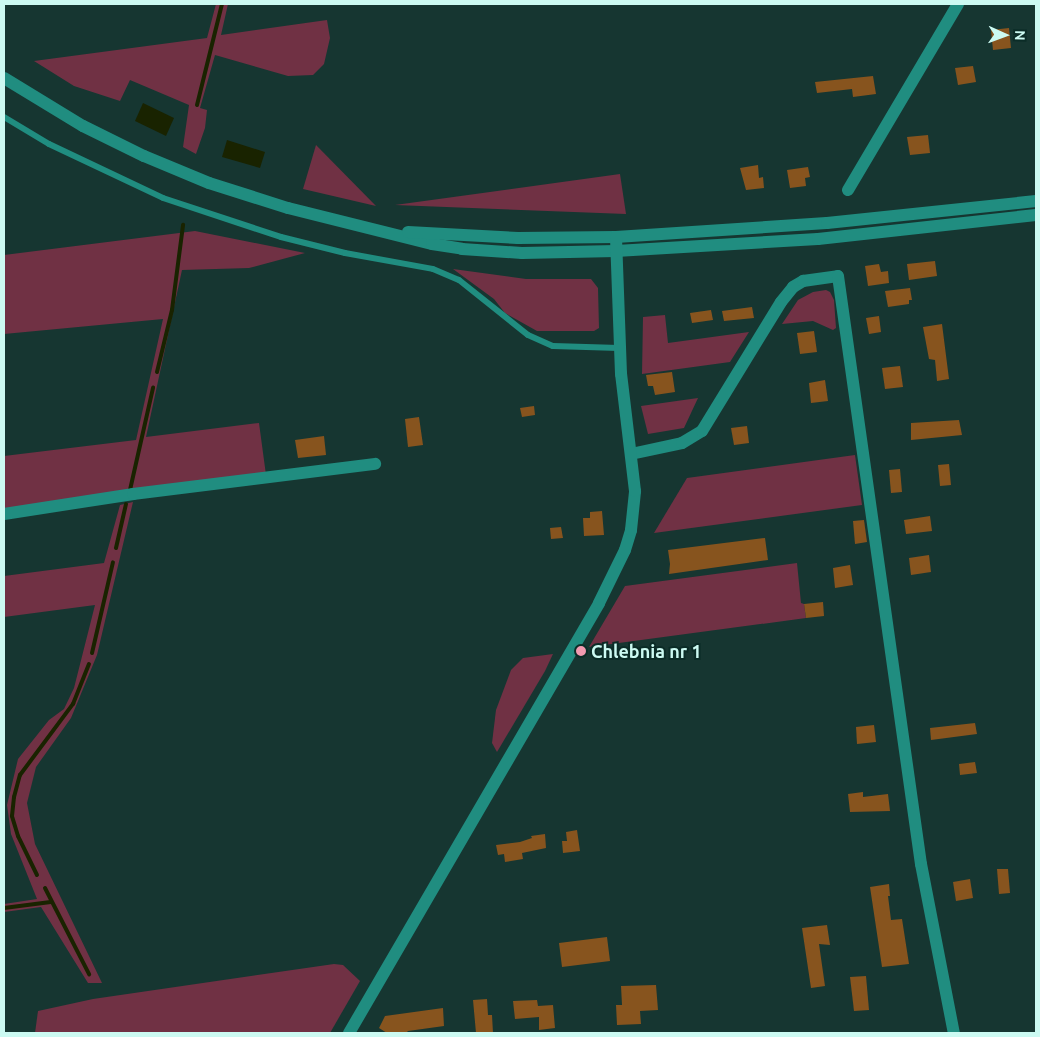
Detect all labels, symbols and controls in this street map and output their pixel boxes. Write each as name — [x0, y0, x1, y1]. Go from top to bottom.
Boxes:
north arrow — [980, 10, 1030, 60]
text: N — [1012, 30, 1028, 41]
place label: Chlebnia nr 1 — [591, 640, 702, 662]
marker: Chlebnia nr 1 — [575, 645, 587, 657]

